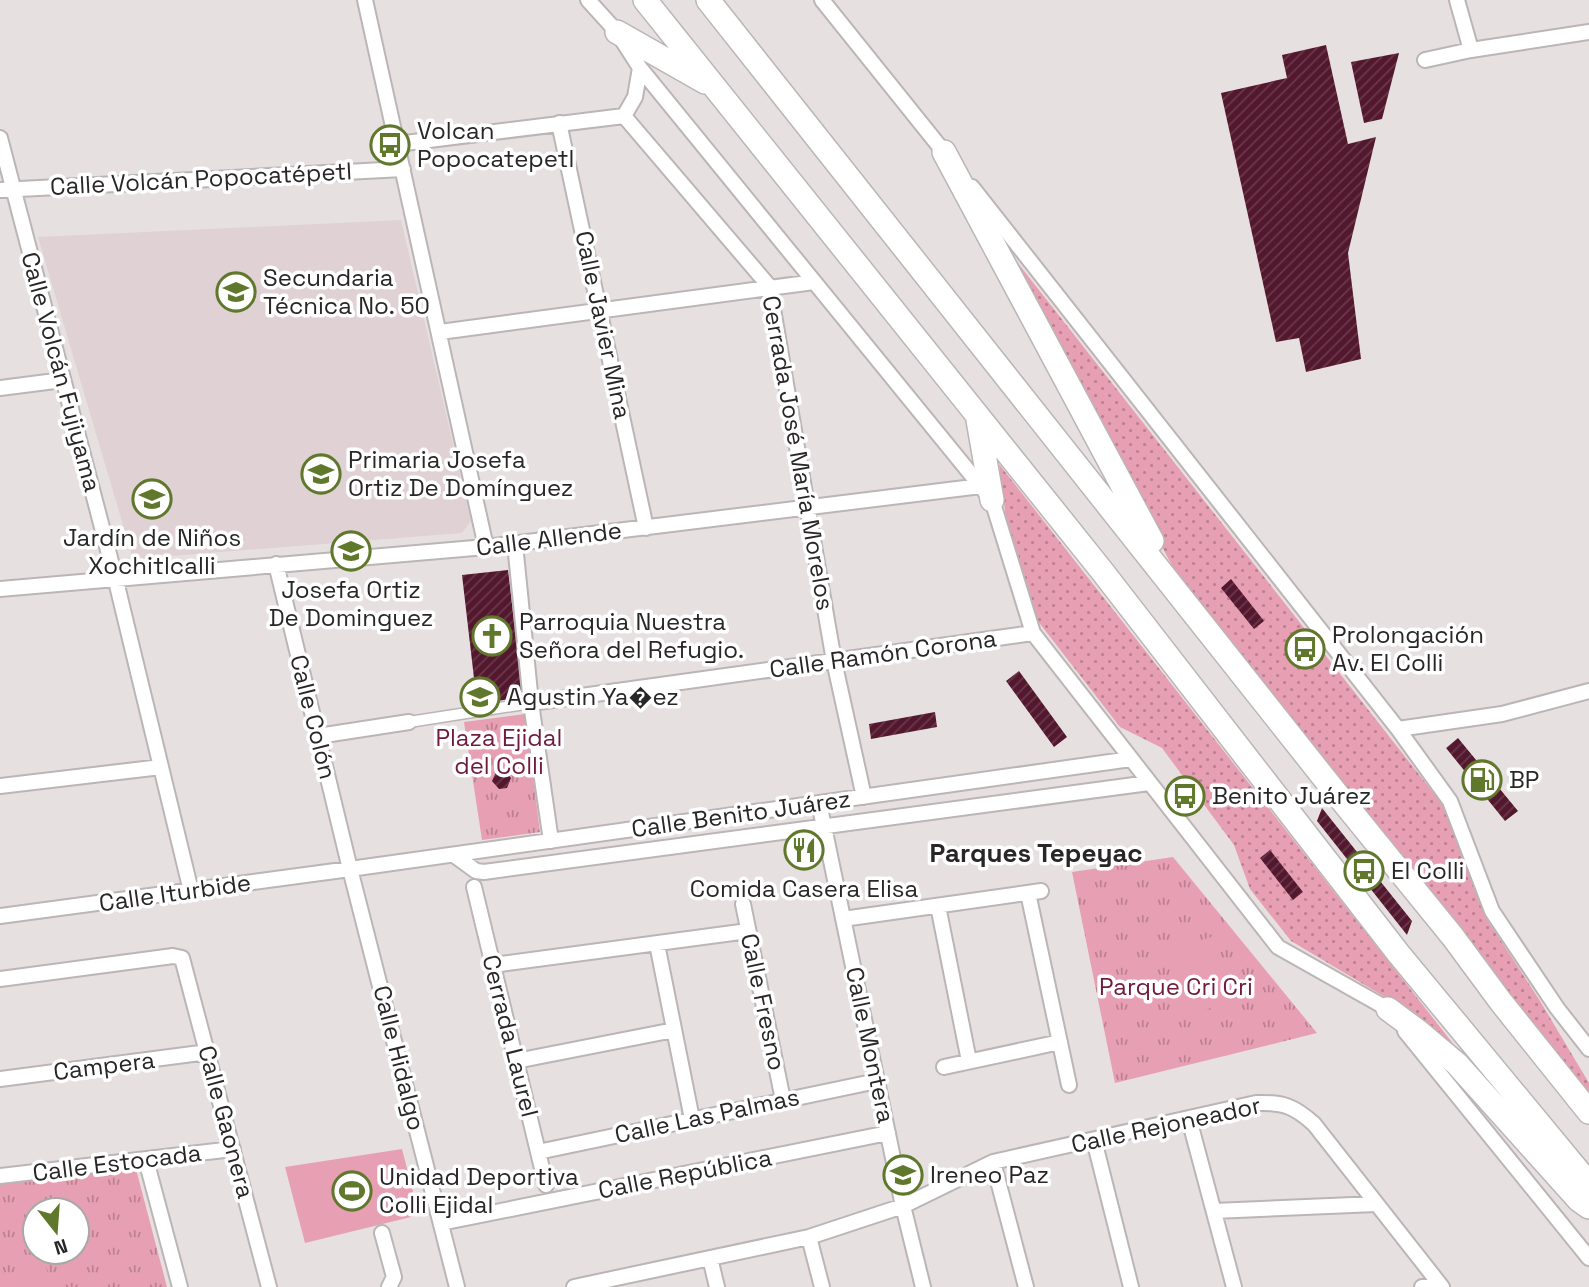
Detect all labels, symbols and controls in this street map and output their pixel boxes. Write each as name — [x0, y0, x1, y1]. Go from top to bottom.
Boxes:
place label: Volcan Popocatepetl — [417, 115, 574, 174]
bus stop icon: Volcan Popocatepetl — [369, 124, 411, 166]
street label: Calle Volcán Popocatépetl — [49, 155, 353, 202]
street label: Calle Javier Mina — [568, 228, 639, 422]
street label: Calle Volcán Fujiyama — [15, 249, 108, 495]
place label: Secundaria Técnica No. 50 — [263, 262, 430, 321]
school or university icon: Secundaria Técnica No. 50 — [215, 271, 257, 313]
street label: Cerrada José María Morelos — [756, 293, 841, 613]
place label: Primaria Josefa Ortiz De Domínguez — [348, 444, 573, 503]
school or university icon: Primaria Josefa Ortiz De Domínguez — [300, 453, 342, 495]
school or university icon: Jardín de Niños Xochitlcalli — [131, 478, 173, 520]
street label: Calle Allende — [474, 514, 624, 563]
place label: Jardín de Niños Xochitlcalli — [63, 522, 241, 581]
school or university icon: Josefa Ortiz De Dominguez — [330, 530, 372, 572]
place label: Josefa Ortiz De Dominguez — [269, 574, 433, 633]
place label: Parroquia Nuestra Señora del Refugio. — [519, 606, 744, 665]
church icon: Parroquia Nuestra Señora del Refugio. — [471, 615, 513, 657]
place label: Prolongación Av. El Colli — [1332, 619, 1484, 678]
street label: Calle Ramón Corona — [767, 622, 999, 685]
bus stop icon: Prolongación Av. El Colli — [1284, 628, 1326, 670]
street label: Calle Colón — [283, 652, 344, 782]
school or university icon: Agustin Ya�ez — [459, 676, 501, 718]
place label: Agustin Ya�ez — [507, 681, 679, 712]
park label: Plaza Ejidal del Colli — [436, 722, 562, 781]
fuel station icon: BP — [1461, 759, 1503, 801]
place label: BP — [1509, 764, 1539, 795]
bus stop icon: Benito Juárez — [1164, 775, 1206, 817]
place label: Benito Juárez — [1212, 780, 1371, 811]
street label: Calle Benito Juárez — [630, 783, 852, 844]
restaurant icon: Comida Casera Elisa — [783, 829, 825, 871]
district label: Parques Tepeyac — [930, 836, 1142, 870]
bus stop icon: El Colli — [1343, 850, 1385, 892]
place label: El Colli — [1391, 855, 1464, 886]
street label: Calle Iturbide — [97, 867, 253, 918]
place label: Comida Casera Elisa — [690, 873, 918, 904]
street label: Calle Fresno — [734, 931, 793, 1073]
street label: Cerrada Laurel — [475, 951, 546, 1120]
street label: Calle Montera — [839, 964, 902, 1126]
park label: Parque Cri Cri — [1099, 971, 1253, 1002]
street label: Calle Hidalgo — [367, 982, 432, 1134]
street label: Calle Gaonera — [191, 1042, 262, 1202]
street label: Campera — [51, 1044, 157, 1087]
street label: Calle Las Palmas — [612, 1081, 802, 1150]
street label: Calle Rejoneador — [1068, 1089, 1264, 1160]
street label: Calle Estocada — [31, 1137, 203, 1188]
street label: Calle República — [595, 1141, 775, 1206]
school or university icon: Ireneo Paz — [882, 1154, 924, 1196]
place label: Ireneo Paz — [930, 1159, 1049, 1190]
place label: Unidad Deportiva Colli Ejidal — [379, 1161, 579, 1220]
sports icon: Unidad Deportiva Colli Ejidal — [331, 1170, 373, 1212]
north arrow — [21, 1196, 91, 1266]
text: N — [51, 1233, 71, 1261]

